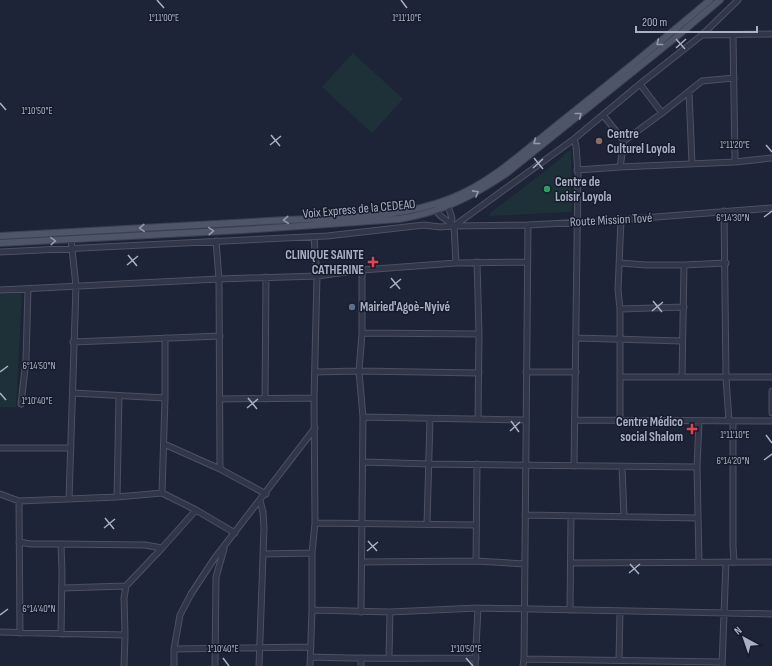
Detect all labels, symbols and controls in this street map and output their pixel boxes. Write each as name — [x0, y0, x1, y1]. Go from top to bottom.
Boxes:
scale bar — [636, 8, 757, 34]
text: 1°11'00"E — [149, 12, 179, 24]
text: 1°11'10"E — [392, 12, 422, 24]
text: 200 m — [642, 15, 668, 30]
one-way arrow — [656, 38, 663, 45]
text: 1°10'50"E — [21, 105, 53, 117]
one-way arrow — [575, 113, 582, 120]
place label: Centre Culturel Loyola — [607, 126, 676, 157]
marker: Centre Culturel Loyola — [594, 136, 604, 146]
one-way arrow — [533, 138, 540, 145]
text: 1°11'20"E — [720, 139, 750, 151]
place label: Centre de Loisir Loyola — [555, 174, 612, 205]
marker: Centre de Loisir Loyola — [542, 184, 552, 194]
one-way arrow — [471, 191, 479, 198]
street label: Voix Express de la CEDEAO — [302, 196, 416, 222]
street label: Route Mission Tové — [569, 210, 653, 230]
text: 6°14'30"N — [716, 212, 750, 224]
one-way arrow — [283, 216, 289, 225]
one-way arrow — [139, 224, 145, 233]
one-way arrow — [208, 227, 214, 236]
one-way arrow — [50, 236, 56, 245]
place label: CLINIQUE SAINTE CATHERINE — [285, 247, 364, 278]
marker: CLINIQUE SAINTE CATHERINE — [367, 256, 379, 268]
place label: Mairied'Agoè-Nyivé — [360, 299, 451, 315]
marker: Mairied'Agoè-Nyivé — [347, 302, 357, 312]
text: 6°14'50"N — [22, 360, 56, 372]
text: 1°10'40"E — [21, 395, 53, 407]
place label: Centre Médico social Shalom — [616, 414, 683, 445]
marker: Centre Médico social Shalom — [686, 423, 698, 435]
text: 1°11'10"E — [720, 429, 750, 441]
text: 6°14'20"N — [716, 455, 750, 467]
text: 6°14'40"N — [22, 603, 56, 615]
north arrow — [724, 618, 764, 658]
text: N — [731, 624, 744, 638]
text: 1°10'40"E — [207, 643, 239, 655]
text: 1°10'50"E — [450, 643, 482, 655]

